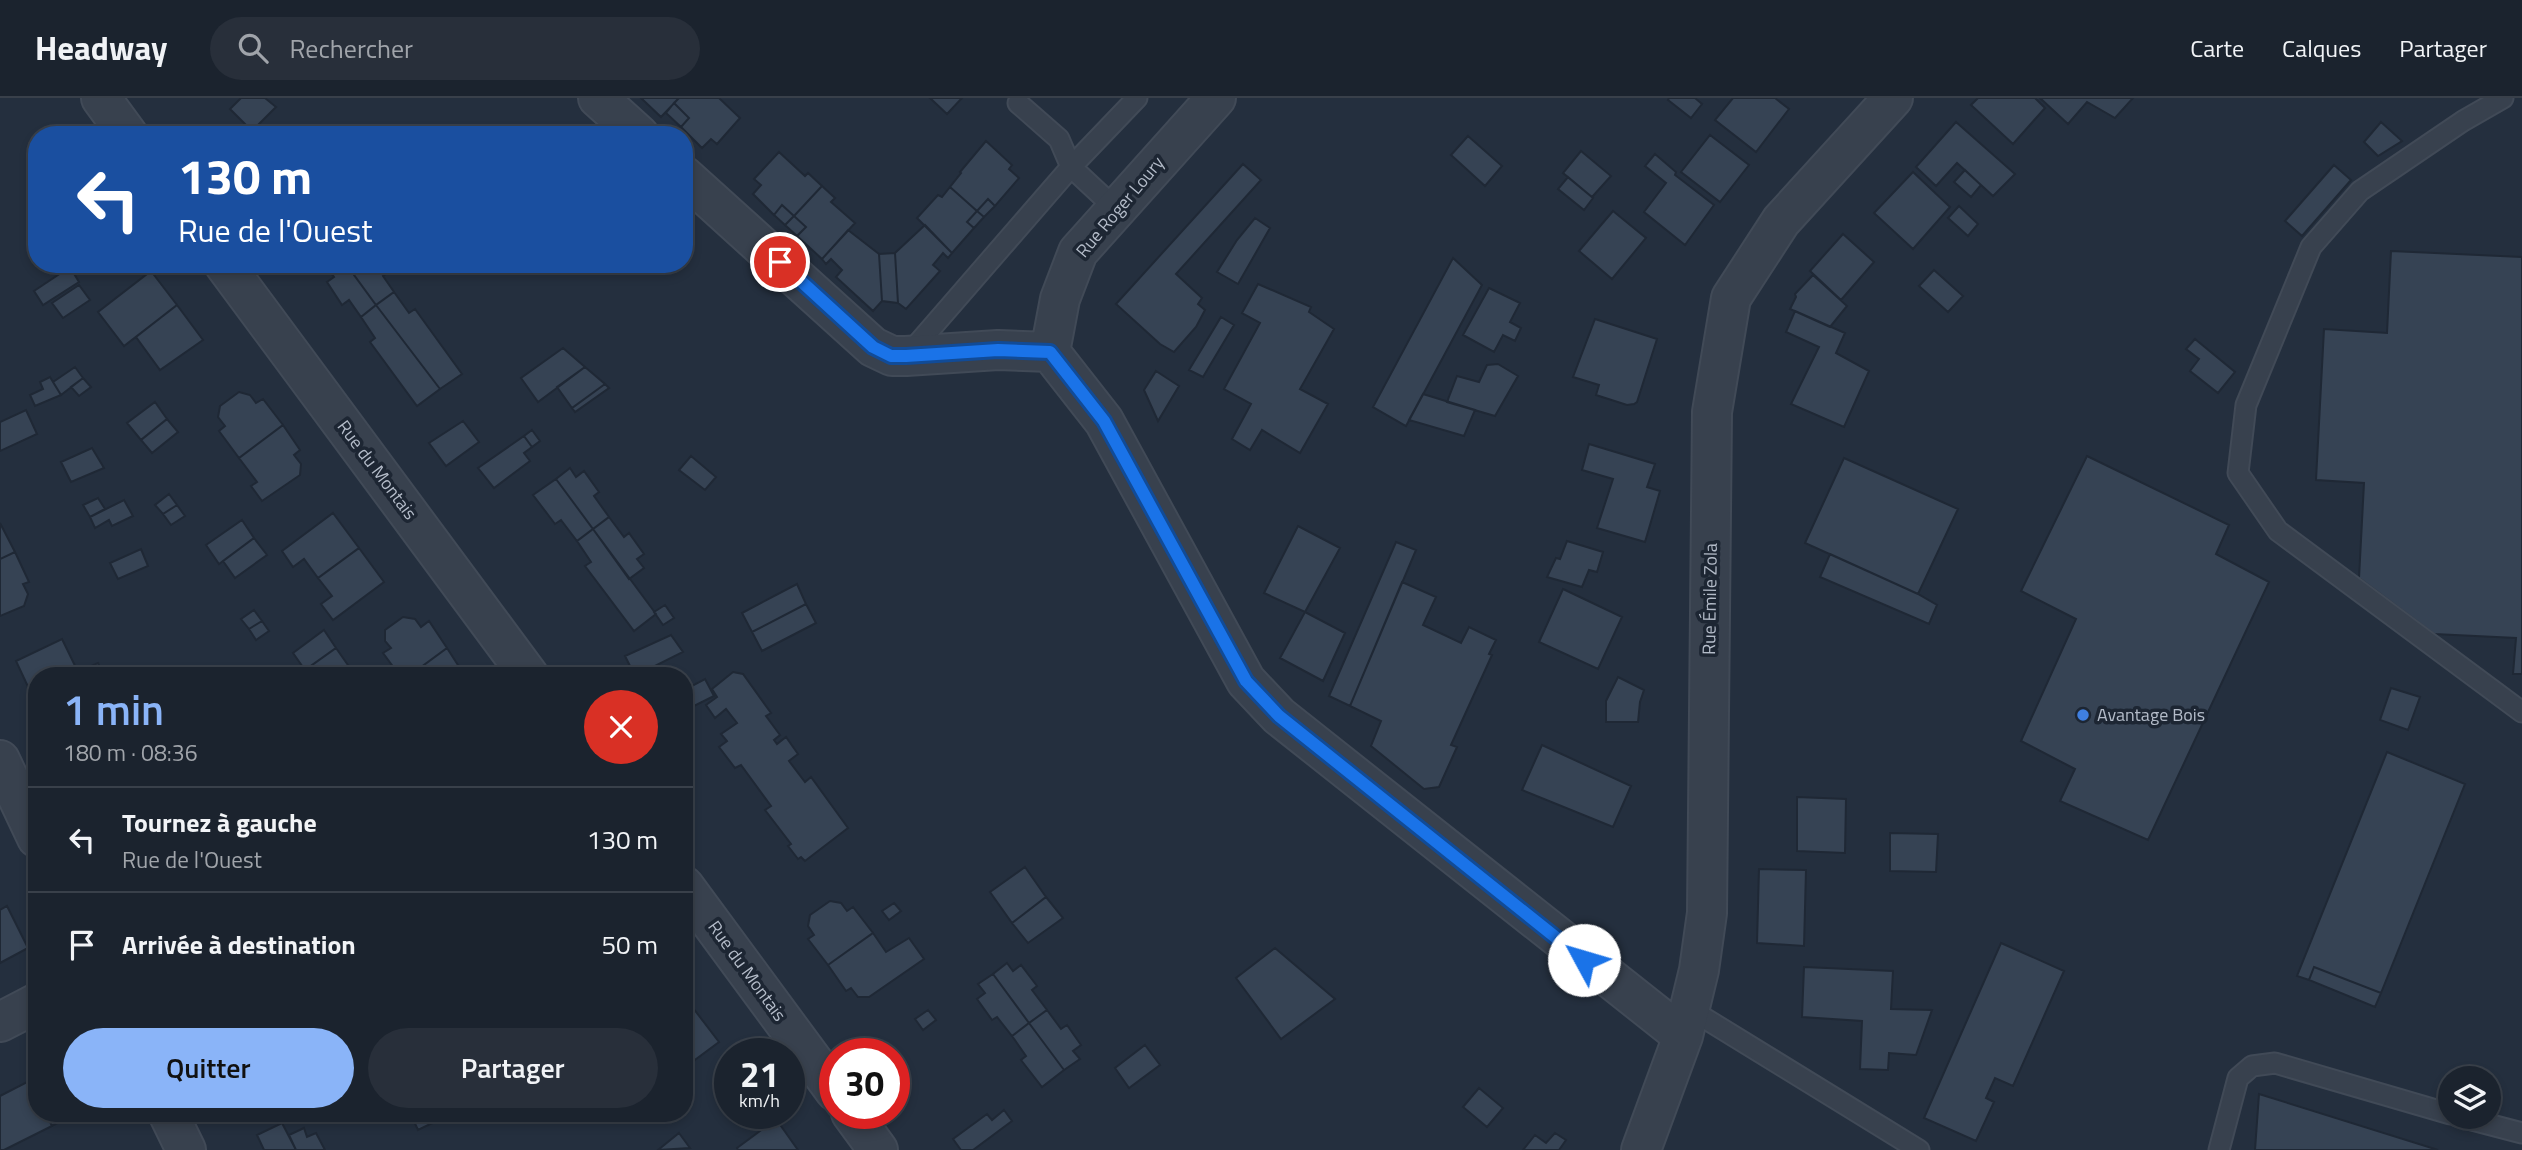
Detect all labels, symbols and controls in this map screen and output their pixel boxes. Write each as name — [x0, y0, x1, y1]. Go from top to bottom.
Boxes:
search box — [210, 17, 700, 80]
text: Headway — [35, 23, 168, 73]
icon: search — [234, 29, 272, 67]
text: Rechercher — [290, 29, 413, 68]
text: Carte — [2190, 30, 2244, 66]
text: Calques — [2282, 30, 2361, 66]
text: Partager — [2399, 30, 2487, 66]
text: 130 m — [178, 138, 312, 213]
street label: Rue Roger Loury — [1069, 150, 1170, 263]
icon: left — [63, 154, 154, 245]
text: Rue de l'Ouest — [178, 206, 372, 254]
pin — [750, 232, 810, 292]
icon: arrive — [761, 243, 799, 281]
street label: Rue du Montais — [331, 414, 424, 525]
street label: Rue Émile Zola — [1695, 543, 1724, 655]
text: 1 min — [63, 677, 164, 741]
button: close — [584, 690, 658, 764]
place label: Avantage Bois — [2097, 701, 2205, 728]
marker: Avantage Bois — [2075, 707, 2091, 723]
text: 180 m · 08:36 — [63, 735, 198, 770]
text: Tournez à gauche — [122, 803, 317, 842]
text: 130 m — [587, 820, 658, 859]
icon: left — [63, 821, 101, 859]
text: Rue de l'Ouest — [122, 842, 262, 877]
street label: Rue du Montais — [702, 915, 793, 1027]
position arrow — [1547, 923, 1621, 997]
text: Arrivée à destination — [122, 925, 356, 964]
text: 50 m — [601, 925, 658, 964]
icon: arrive — [63, 926, 101, 964]
button: Quitter — [63, 1028, 354, 1108]
button: Partager — [368, 1028, 658, 1108]
speed limit sign: 30 — [819, 1038, 910, 1129]
text: 21 — [740, 1047, 779, 1101]
map controls — [2438, 1066, 2501, 1129]
button: layers — [2438, 1066, 2501, 1129]
text: km/h — [739, 1087, 780, 1114]

